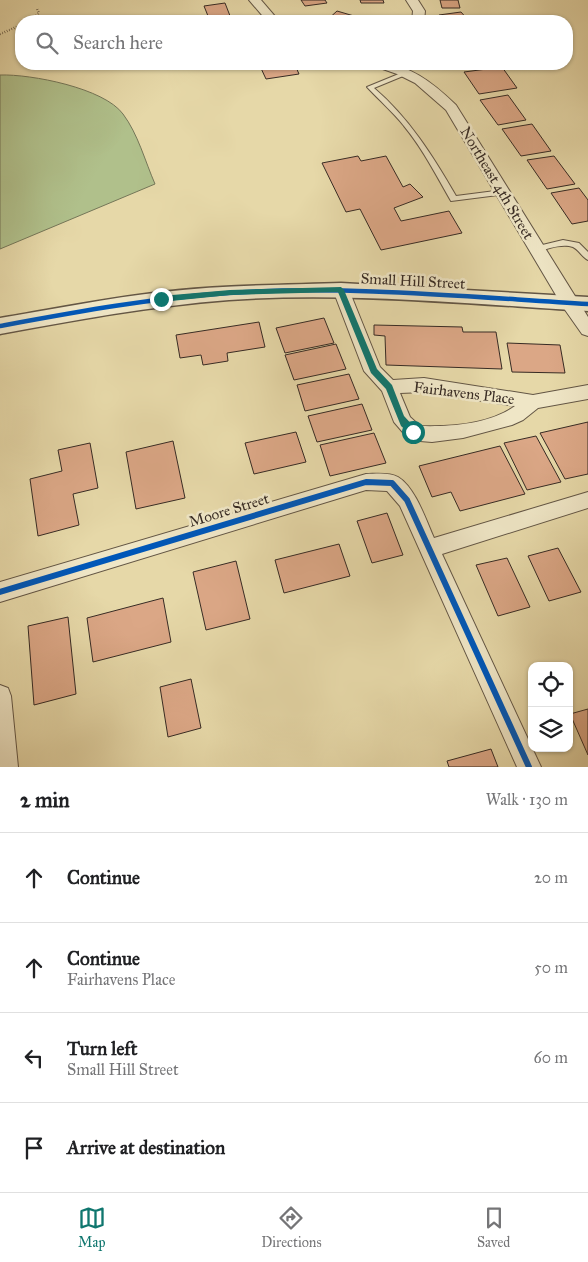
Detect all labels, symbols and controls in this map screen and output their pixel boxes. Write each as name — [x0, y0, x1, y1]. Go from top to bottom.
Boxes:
search box — [15, 15, 573, 70]
icon: search — [33, 29, 61, 57]
text: Search here — [73, 31, 163, 54]
street label: Northeast 4th Street — [456, 123, 538, 243]
street label: Small Hill Street — [360, 269, 466, 293]
route end — [150, 288, 173, 311]
street label: Fairhavens Place — [412, 378, 516, 408]
route start — [402, 421, 425, 444]
street label: Moore Street — [187, 489, 272, 531]
map controls — [528, 662, 573, 752]
button: locate — [528, 662, 573, 707]
button: layers — [528, 707, 573, 752]
text: 2 min — [20, 787, 70, 813]
text: Walk · 130 m — [486, 790, 568, 809]
icon: ahead — [20, 864, 48, 892]
text: Continue — [67, 866, 140, 889]
text: 20 m — [534, 868, 568, 887]
text: Continue — [67, 947, 140, 970]
icon: ahead — [20, 954, 48, 982]
text: 50 m — [534, 958, 568, 977]
text: Fairhavens Place — [67, 970, 175, 989]
text: Turn left — [67, 1037, 137, 1060]
icon: left — [20, 1044, 48, 1072]
text: 60 m — [534, 1048, 568, 1067]
text: Small Hill Street — [67, 1060, 179, 1079]
icon: arrive — [20, 1134, 48, 1162]
text: Arrive at destination — [67, 1136, 225, 1159]
tab: Map — [78, 1204, 106, 1251]
tab: Directions — [261, 1204, 322, 1251]
tab: Saved — [477, 1204, 510, 1251]

